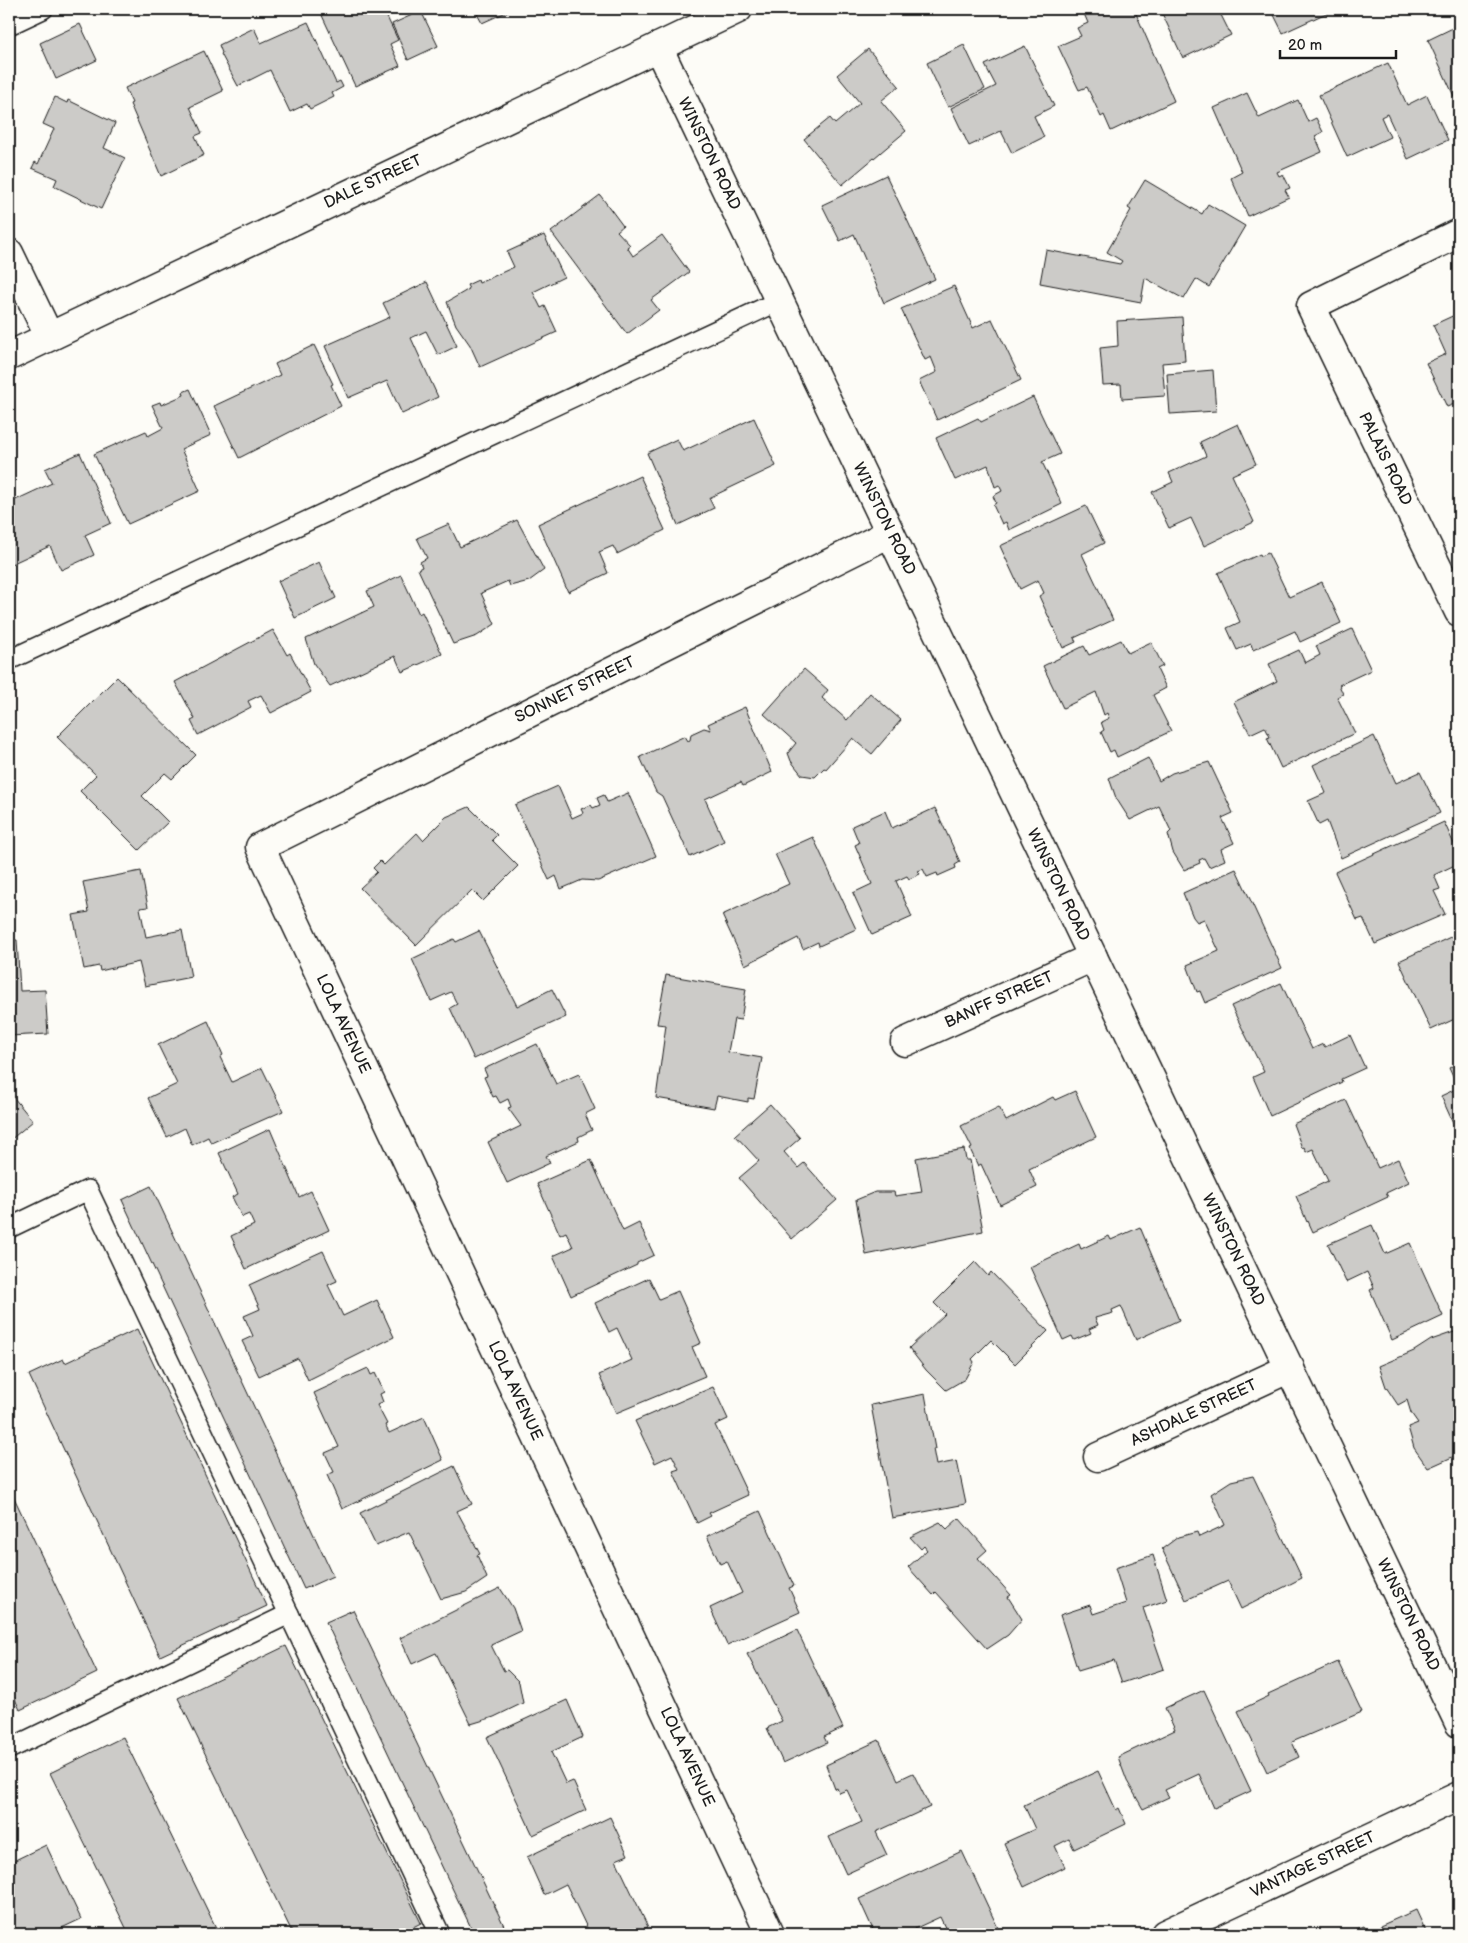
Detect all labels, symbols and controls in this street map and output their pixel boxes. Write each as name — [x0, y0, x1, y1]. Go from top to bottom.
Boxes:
scale bar — [1280, 28, 1397, 60]
text: 20 m — [1288, 36, 1322, 55]
street label: WINSTON ROAD — [674, 95, 744, 213]
street label: DALE STREET — [321, 151, 425, 213]
street label: PALAIS ROAD — [1354, 409, 1416, 509]
street label: WINSTON ROAD — [849, 460, 919, 578]
street label: SONNET STREET — [512, 653, 638, 727]
street label: WINSTON ROAD — [1023, 826, 1093, 944]
street label: BANFF STREET — [942, 967, 1057, 1032]
street label: LOLA AVENUE — [312, 971, 374, 1077]
street label: WINSTON ROAD — [1198, 1191, 1268, 1309]
street label: LOLA AVENUE — [484, 1338, 546, 1444]
street label: ASHDALE STREET — [1128, 1375, 1260, 1451]
street label: WINSTON ROAD — [1373, 1556, 1443, 1674]
street label: LOLA AVENUE — [656, 1704, 718, 1810]
street label: VANTAGE STREET — [1248, 1828, 1379, 1902]

